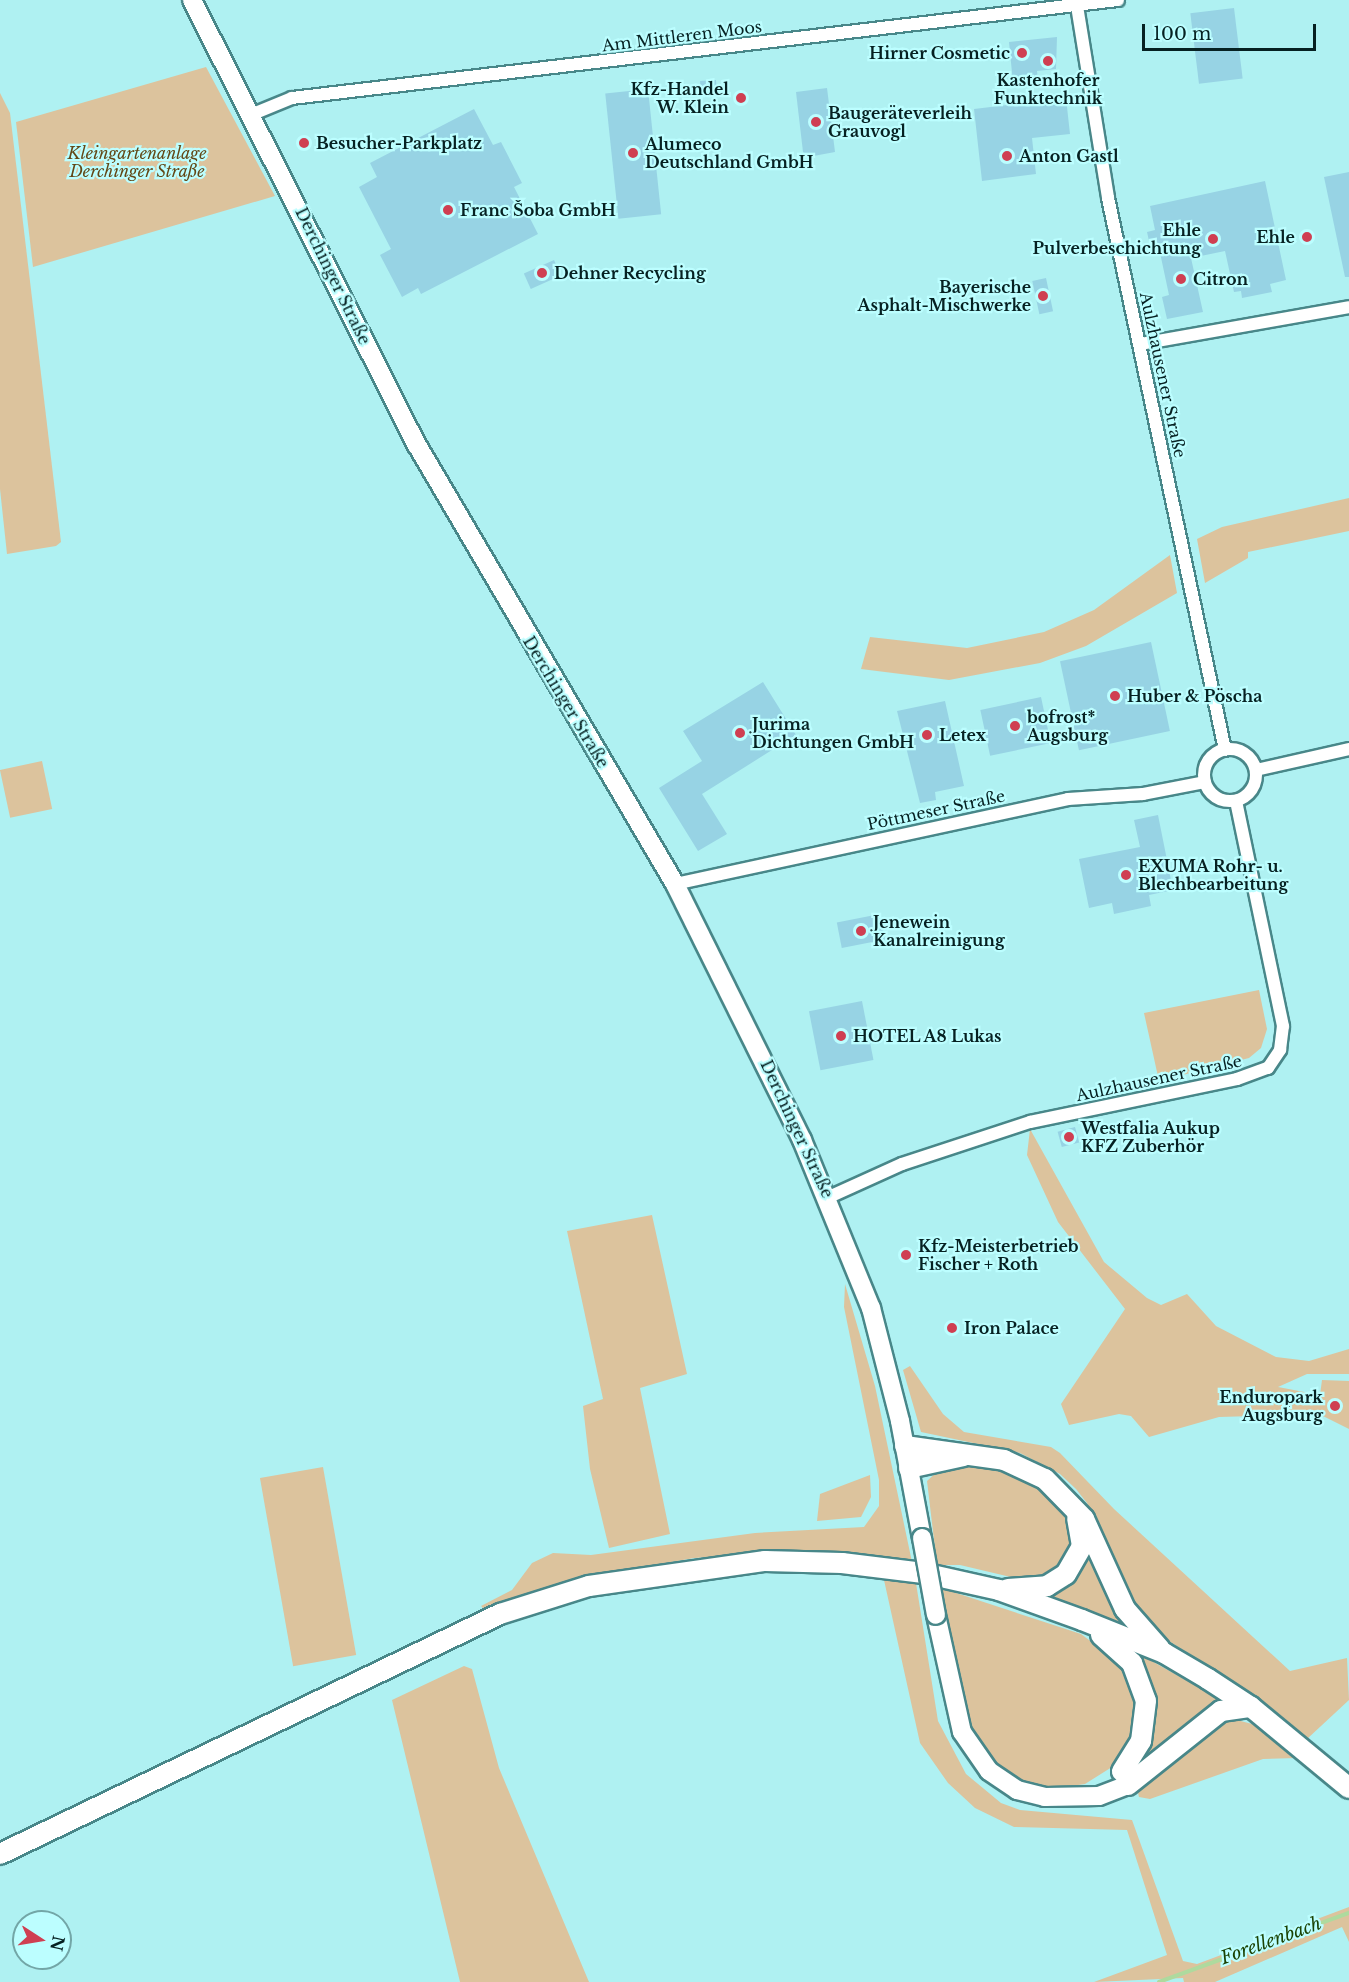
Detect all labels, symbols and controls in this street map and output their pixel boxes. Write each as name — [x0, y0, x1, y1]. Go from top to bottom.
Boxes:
scale bar — [1145, 12, 1319, 50]
street label: Am Mittleren Moos — [601, 17, 763, 55]
text: 100 m — [1153, 23, 1211, 45]
place label: Hirner Cosmetic — [869, 43, 1010, 63]
marker: Hirner Cosmetic — [1015, 46, 1029, 60]
marker: Kastenhofer Funktechnik — [1041, 54, 1055, 68]
place label: Kastenhofer Funktechnik — [994, 70, 1102, 108]
place label: Kfz-Handel W. Klein — [630, 79, 729, 117]
marker: Kfz-Handel W. Klein — [734, 91, 748, 105]
place label: Baugeräteverleih Grauvogl — [828, 103, 972, 141]
marker: Baugeräteverleih Grauvogl — [809, 115, 823, 129]
place label: Besucher-Parkplatz — [316, 133, 482, 153]
place label: Alumeco Deutschland GmbH — [645, 134, 814, 172]
marker: Besucher-Parkplatz — [297, 136, 311, 150]
park label: Kleingartenanlage Derchinger Straße — [68, 143, 206, 181]
marker: Alumeco Deutschland GmbH — [626, 146, 640, 160]
place label: Anton Gastl — [1019, 146, 1119, 166]
marker: Anton Gastl — [1000, 149, 1014, 163]
place label: Franc Šoba GmbH — [460, 200, 616, 220]
marker: Franc Šoba GmbH — [441, 203, 455, 217]
street label: Derchinger Straße — [291, 204, 375, 348]
place label: Ehle Pulverbeschichtung — [1033, 220, 1201, 258]
place label: Ehle — [1256, 227, 1295, 247]
marker: Ehle — [1300, 230, 1314, 244]
marker: Ehle Pulverbeschichtung — [1206, 232, 1220, 246]
place label: Dehner Recycling — [554, 263, 706, 283]
marker: Dehner Recycling — [535, 266, 549, 280]
place label: Citron — [1193, 269, 1248, 289]
marker: Citron — [1174, 272, 1188, 286]
place label: Bayerische Asphalt-Mischwerke — [858, 277, 1031, 315]
marker: Bayerische Asphalt-Mischwerke — [1036, 289, 1050, 303]
street label: Aulzhausener Straße — [1136, 290, 1190, 460]
street label: Derchinger Straße — [519, 633, 613, 771]
place label: Huber & Pöscha — [1127, 686, 1263, 706]
marker: Huber & Pöscha — [1108, 689, 1122, 703]
place label: bofrost* Augsburg — [1027, 707, 1108, 745]
place label: Jurima Dichtungen GmbH — [752, 714, 914, 752]
marker: bofrost* Augsburg — [1008, 719, 1022, 733]
place label: Letex — [939, 725, 986, 745]
marker: Jurima Dichtungen GmbH — [733, 726, 747, 740]
marker: Letex — [920, 728, 934, 742]
street label: Pöttmeser Straße — [865, 786, 1007, 834]
place label: EXUMA Rohr- u. Blechbearbeitung — [1138, 856, 1288, 894]
marker: EXUMA Rohr- u. Blechbearbeitung — [1119, 868, 1133, 882]
place label: Jenewein Kanalreinigung — [873, 912, 1005, 950]
marker: Jenewein Kanalreinigung — [854, 924, 868, 938]
place label: HOTEL A8 Lukas — [853, 1026, 1003, 1046]
marker: HOTEL A8 Lukas — [834, 1029, 848, 1043]
street label: Aulzhausener Straße — [1074, 1051, 1244, 1105]
street label: Derchinger Straße — [756, 1057, 838, 1201]
place label: Westfalia Aukup KFZ Zuberhör — [1081, 1118, 1221, 1156]
marker: Westfalia Aukup KFZ Zuberhör — [1062, 1130, 1076, 1144]
place label: Kfz-Meisterbetrieb Fischer + Roth — [918, 1236, 1079, 1274]
marker: Kfz-Meisterbetrieb Fischer + Roth — [899, 1248, 913, 1262]
place label: Iron Palace — [964, 1318, 1059, 1338]
marker: Iron Palace — [945, 1321, 959, 1335]
place label: Enduropark Augsburg — [1219, 1387, 1323, 1425]
marker: Enduropark Augsburg — [1328, 1399, 1342, 1413]
north arrow — [12, 1910, 72, 1970]
water label: Forellenbach — [1218, 1913, 1324, 1969]
text: N — [46, 1934, 69, 1953]

